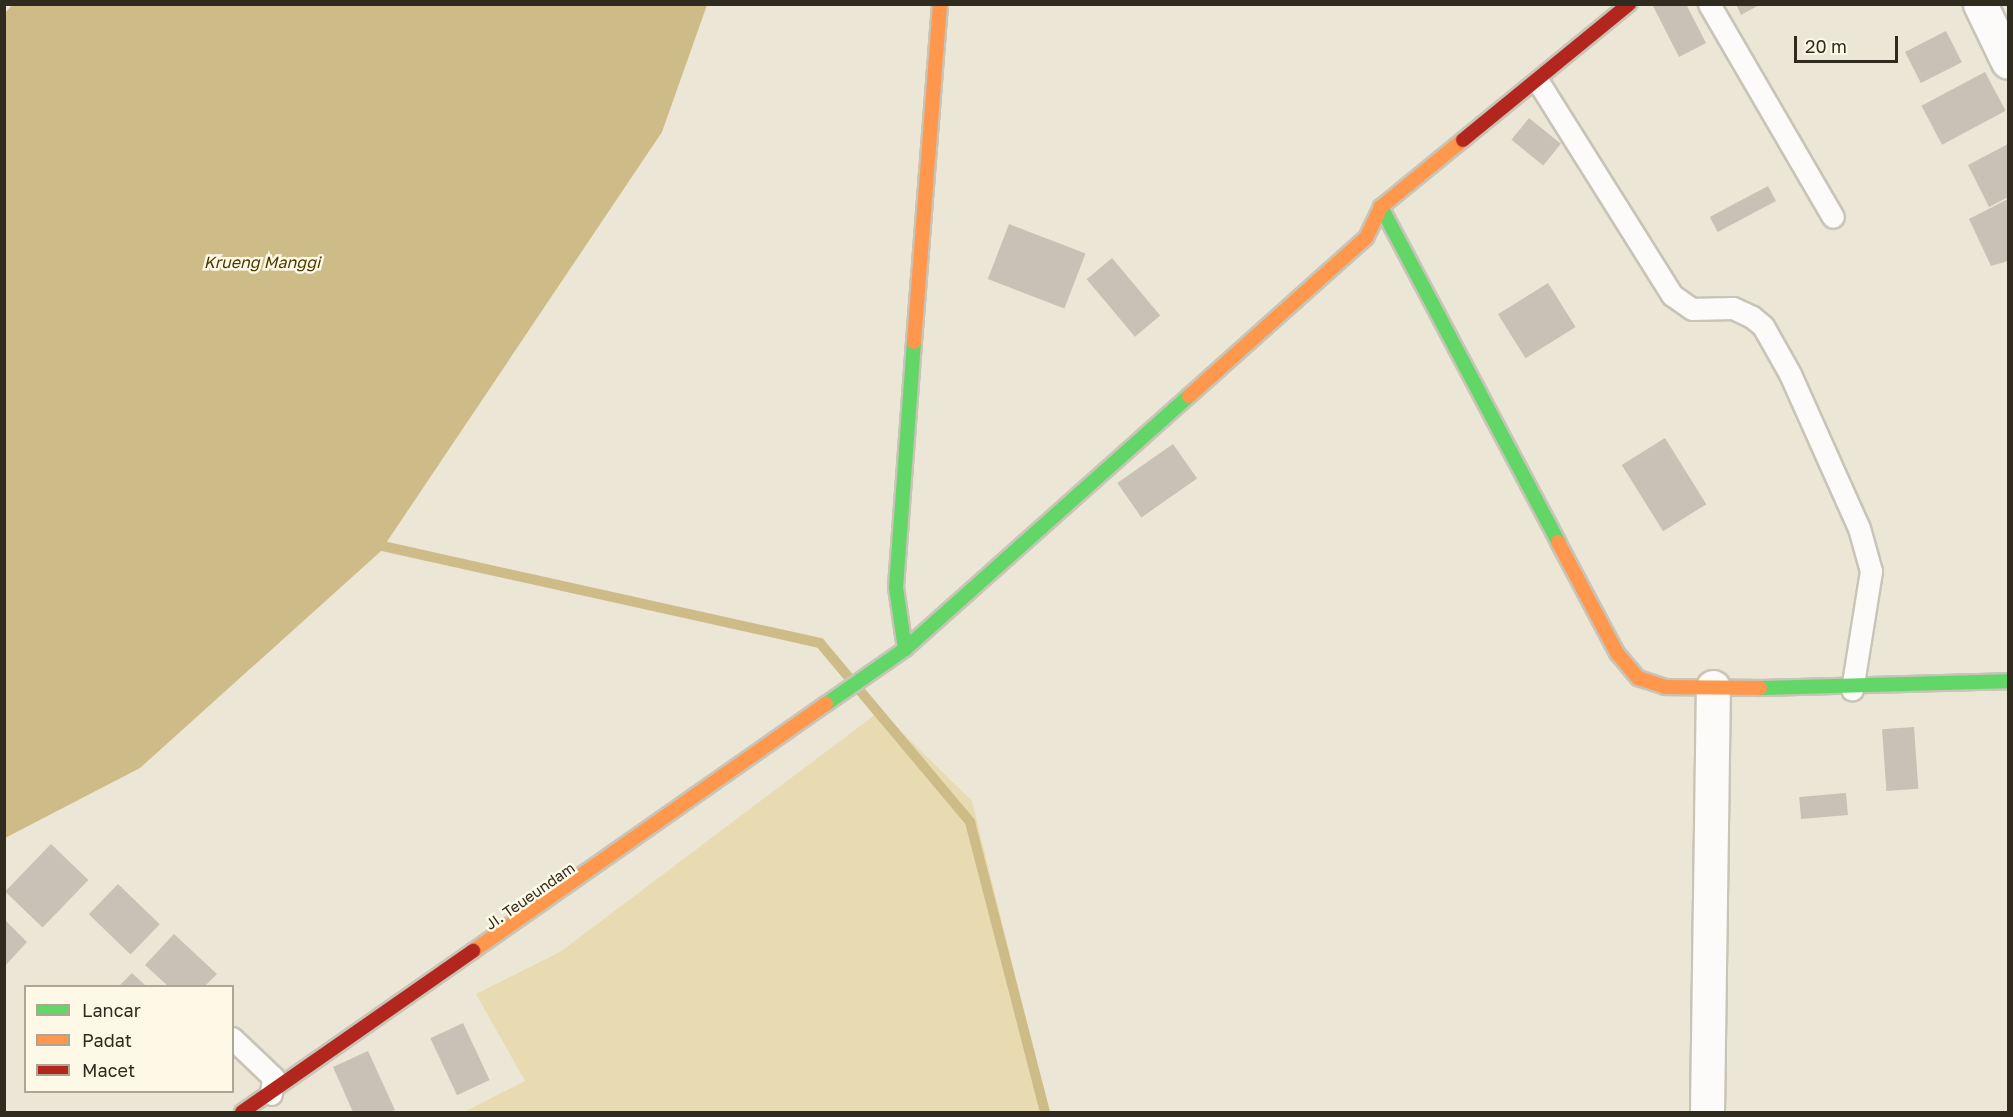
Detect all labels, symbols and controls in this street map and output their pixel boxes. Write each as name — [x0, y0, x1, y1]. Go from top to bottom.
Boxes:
scale bar — [1797, 24, 1900, 62]
text: 20 m — [1805, 35, 1847, 57]
water label: Krueng Manggi — [204, 252, 320, 272]
street label: JI. Teueundam — [482, 859, 578, 933]
legend — [24, 985, 234, 1093]
text: Lancar — [82, 999, 141, 1021]
text: Padat — [82, 1029, 132, 1051]
text: Macet — [82, 1059, 135, 1081]

